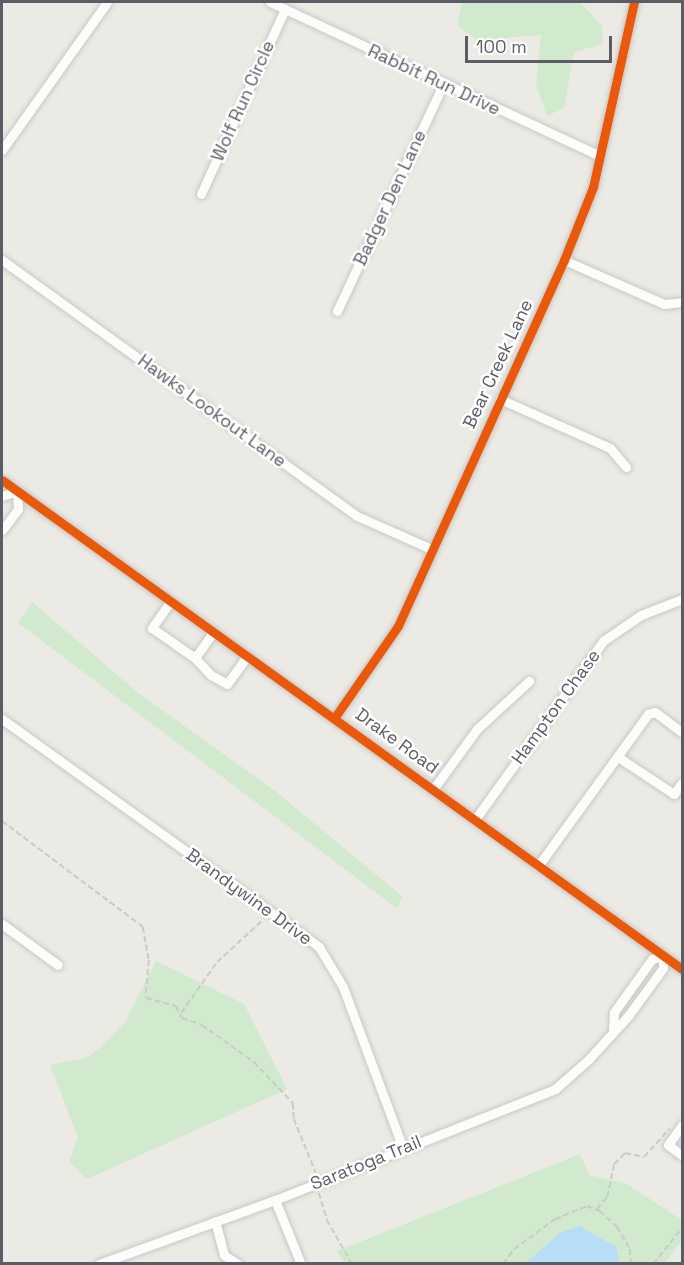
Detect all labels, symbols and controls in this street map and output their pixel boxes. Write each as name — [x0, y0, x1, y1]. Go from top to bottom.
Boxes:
scale bar — [468, 24, 615, 62]
text: 100 m — [476, 35, 527, 58]
street label: Wolf Run Circle — [207, 37, 279, 165]
street label: Rabbit Run Drive — [364, 40, 504, 120]
street label: Badger Den Lane — [349, 127, 431, 269]
street label: Bear Creek Lane — [459, 296, 537, 432]
street label: Hawks Lookout Lane — [134, 350, 290, 472]
street label: Hampton Chase — [507, 645, 605, 769]
street label: Drake Road — [351, 704, 443, 778]
street label: Brandywine Drive — [182, 844, 316, 950]
street label: Saratoga Trail — [307, 1131, 425, 1195]

